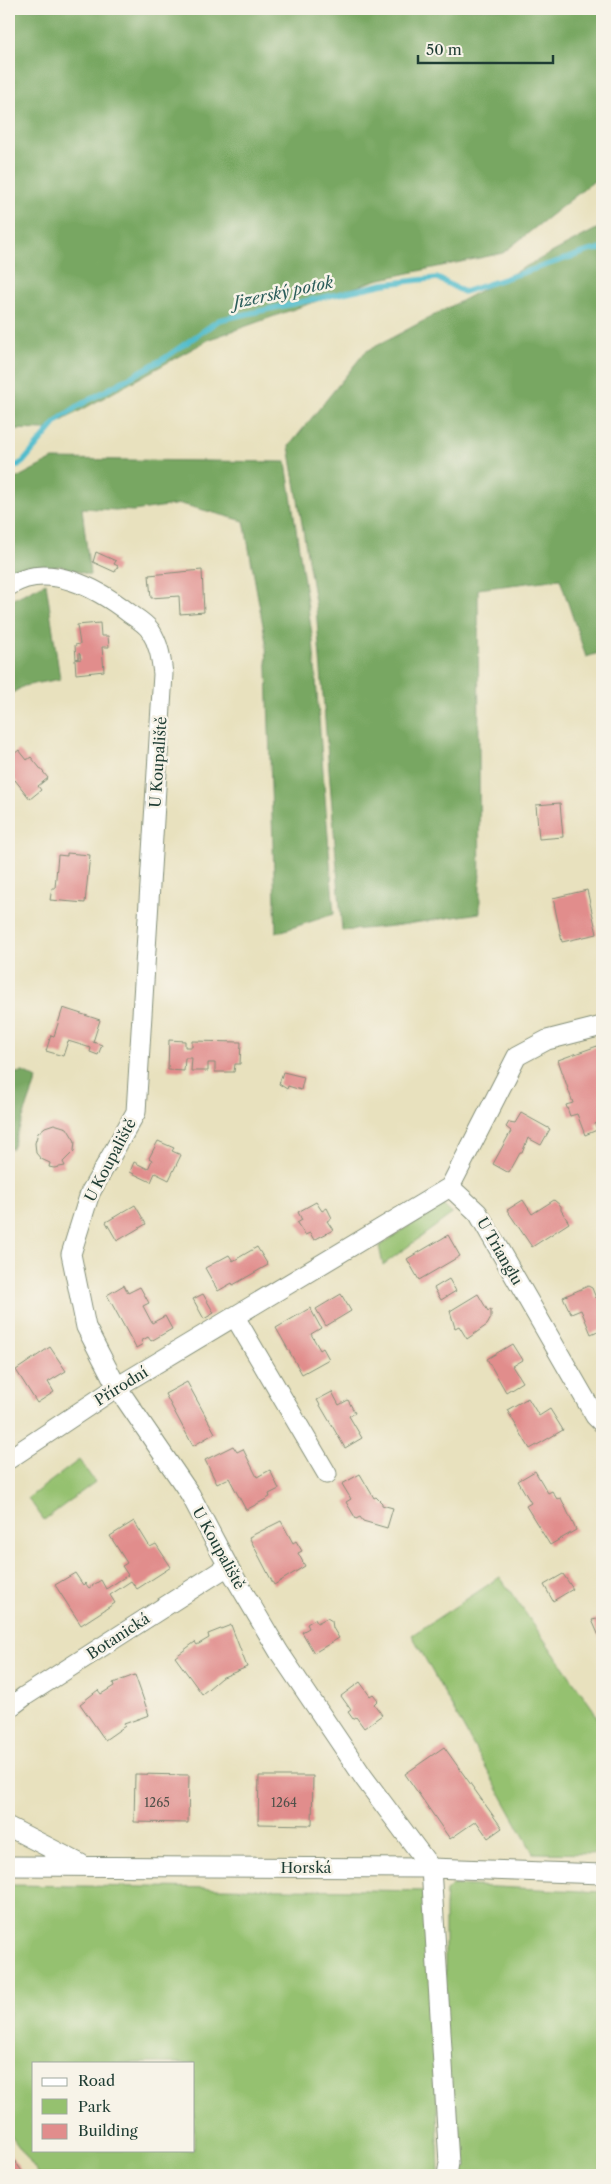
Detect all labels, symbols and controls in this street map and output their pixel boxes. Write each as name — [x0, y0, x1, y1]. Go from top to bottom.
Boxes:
scale bar — [418, 32, 554, 64]
text: 50 m — [426, 40, 462, 59]
water label: Jizerský potok — [226, 271, 336, 313]
street label: U Koupaliště — [145, 716, 171, 808]
street label: U Koupaliště — [80, 1115, 140, 1205]
street label: U Trianglu — [473, 1214, 527, 1288]
street label: Přírodní — [91, 1362, 151, 1410]
street label: U Koupaliště — [189, 1503, 249, 1593]
street label: Botanická — [83, 1609, 153, 1663]
house number: 1265 — [144, 1795, 170, 1810]
house number: 1264 — [271, 1795, 297, 1810]
street label: Horská — [281, 1858, 331, 1877]
legend — [32, 2062, 195, 2152]
text: Road — [78, 2071, 115, 2090]
text: Park — [78, 2097, 112, 2116]
text: Building — [78, 2121, 138, 2140]

